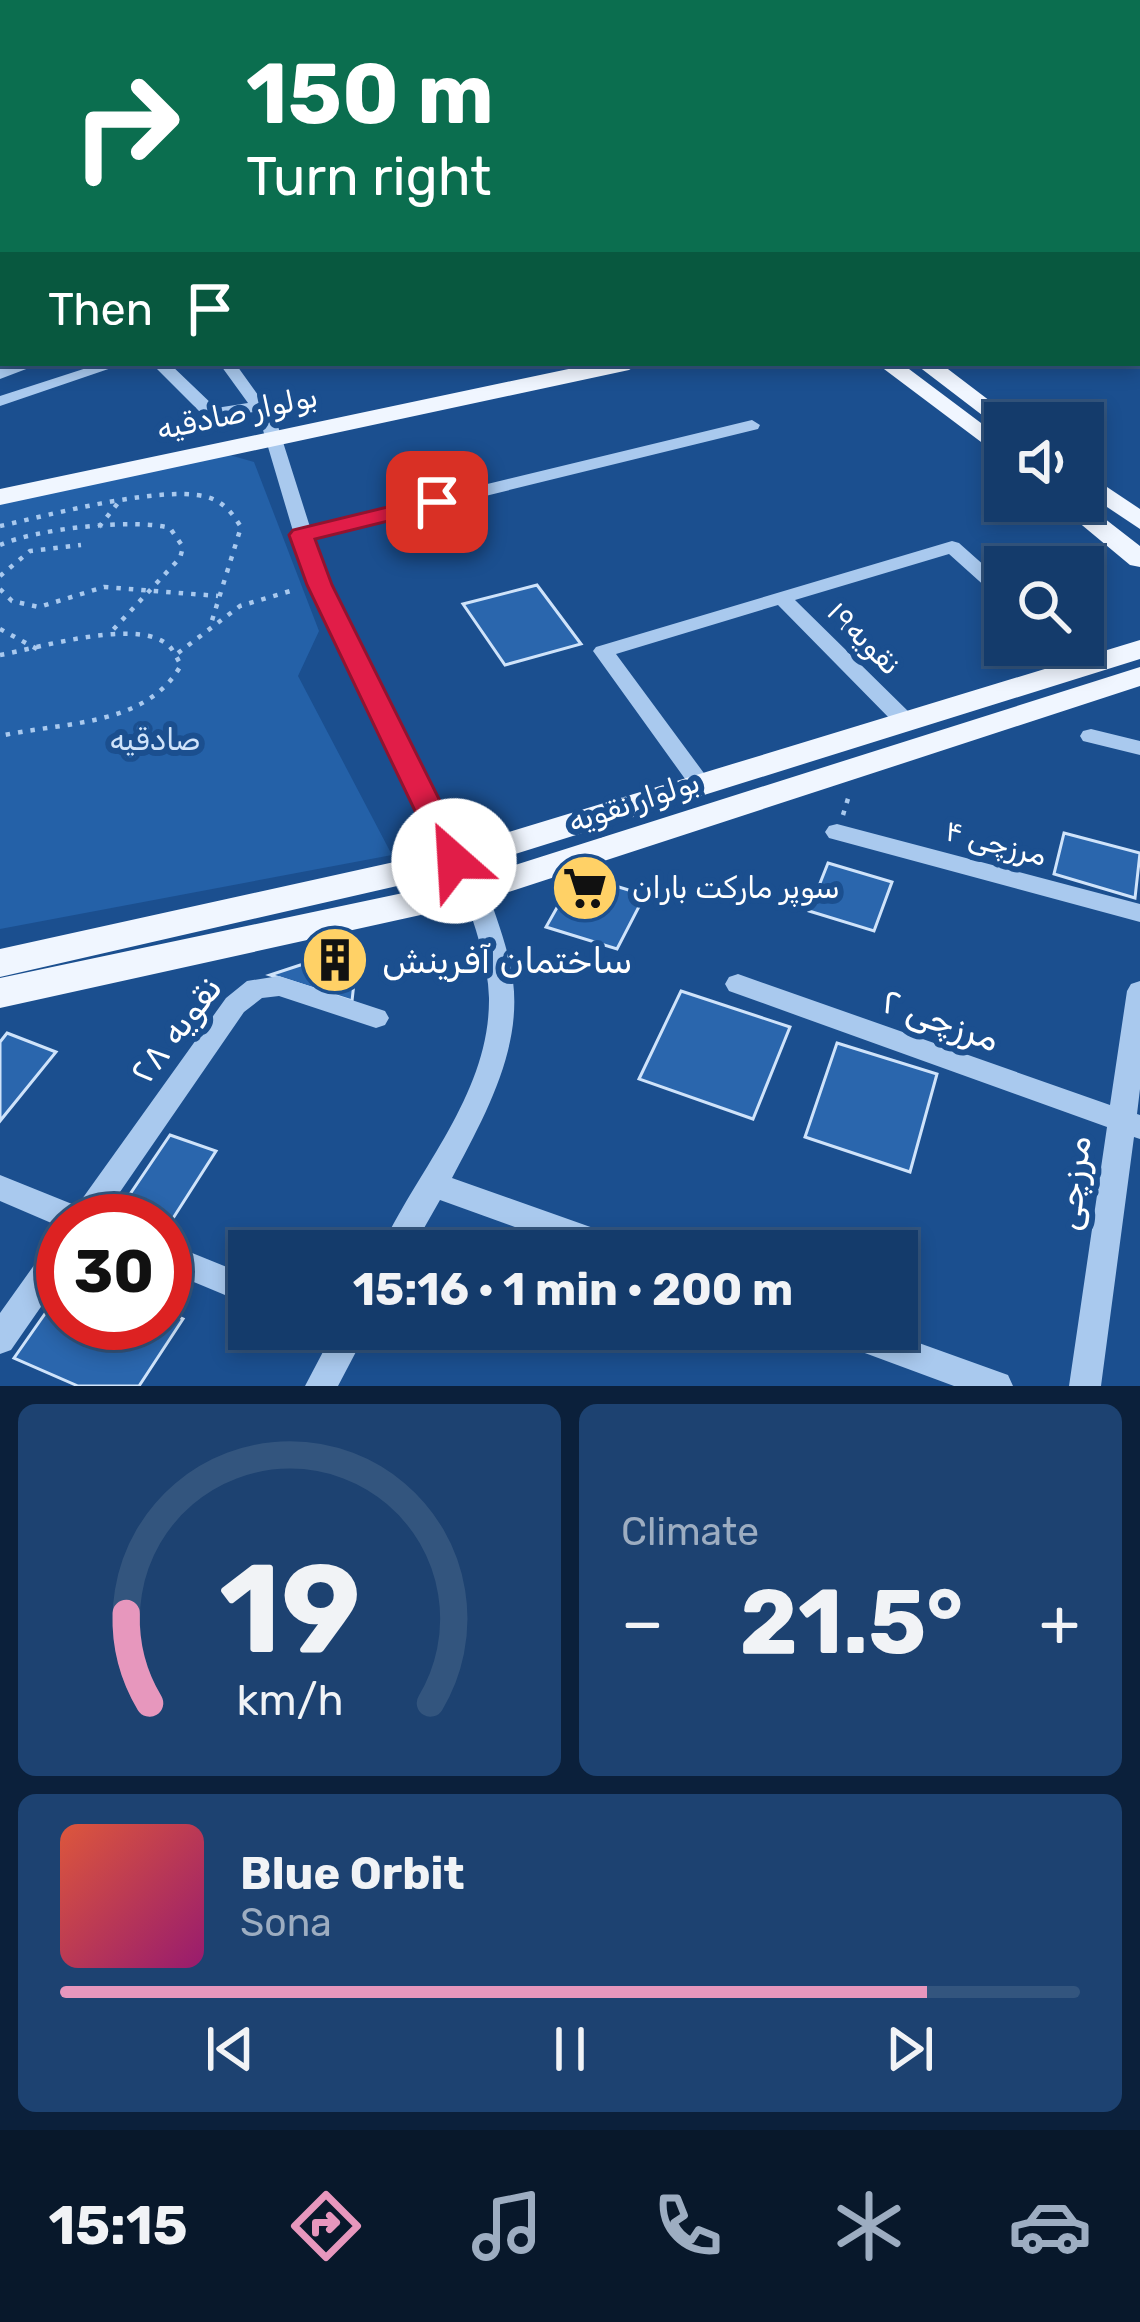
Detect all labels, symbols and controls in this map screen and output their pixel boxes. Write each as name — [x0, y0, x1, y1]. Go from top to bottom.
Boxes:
text: 150 m — [246, 44, 494, 144]
icon: right — [48, 48, 204, 204]
text: Turn right — [246, 145, 491, 209]
icon: arrive — [177, 276, 243, 342]
text: Then — [48, 283, 153, 336]
street label: بولوار صادقیه — [153, 378, 321, 448]
map controls — [984, 402, 1104, 666]
button: sound — [984, 402, 1104, 522]
pin — [386, 451, 488, 553]
icon: arrive — [404, 469, 470, 535]
button: search — [984, 546, 1104, 666]
street label: نقویه۱۹ — [820, 594, 908, 682]
park label: صادقیه — [110, 722, 200, 758]
street label: بولوار نقویه — [564, 764, 704, 840]
position arrow — [391, 798, 517, 924]
street label: مرزچی ۴ — [941, 812, 1051, 874]
supermarket icon: سوپر مارکت باران — [550, 853, 620, 923]
place label: سوپر مارکت باران — [632, 870, 840, 908]
building icon: ساختمان آفرینش — [300, 925, 370, 995]
place label: ساختمان آفرینش — [382, 939, 633, 982]
street label: نقویه ۲۸ — [120, 967, 231, 1092]
street label: مرزچی ۲ — [876, 978, 1006, 1061]
street label: مرزچی — [1045, 1133, 1100, 1233]
speed limit sign: 30 — [36, 1194, 192, 1350]
text: 15:16 · 1 min · 200 m — [353, 1263, 793, 1316]
text: Climate — [621, 1509, 759, 1555]
text: 19 — [218, 1535, 361, 1683]
text: 21.5° — [739, 1569, 963, 1676]
text: − — [621, 1583, 664, 1662]
text: + — [1039, 1583, 1080, 1662]
text: km/h — [236, 1675, 343, 1726]
text: Blue Orbit — [240, 1847, 464, 1900]
text: Sona — [240, 1900, 332, 1946]
icon: previous — [197, 2016, 263, 2082]
icon: pause — [537, 2016, 603, 2082]
icon: next — [877, 2016, 943, 2082]
icon: directions — [284, 2184, 368, 2268]
icon: music — [465, 2184, 549, 2268]
icon: phone — [646, 2184, 730, 2268]
icon: climate — [827, 2184, 911, 2268]
icon: car — [1008, 2184, 1092, 2268]
text: 15:15 — [48, 2194, 188, 2258]

